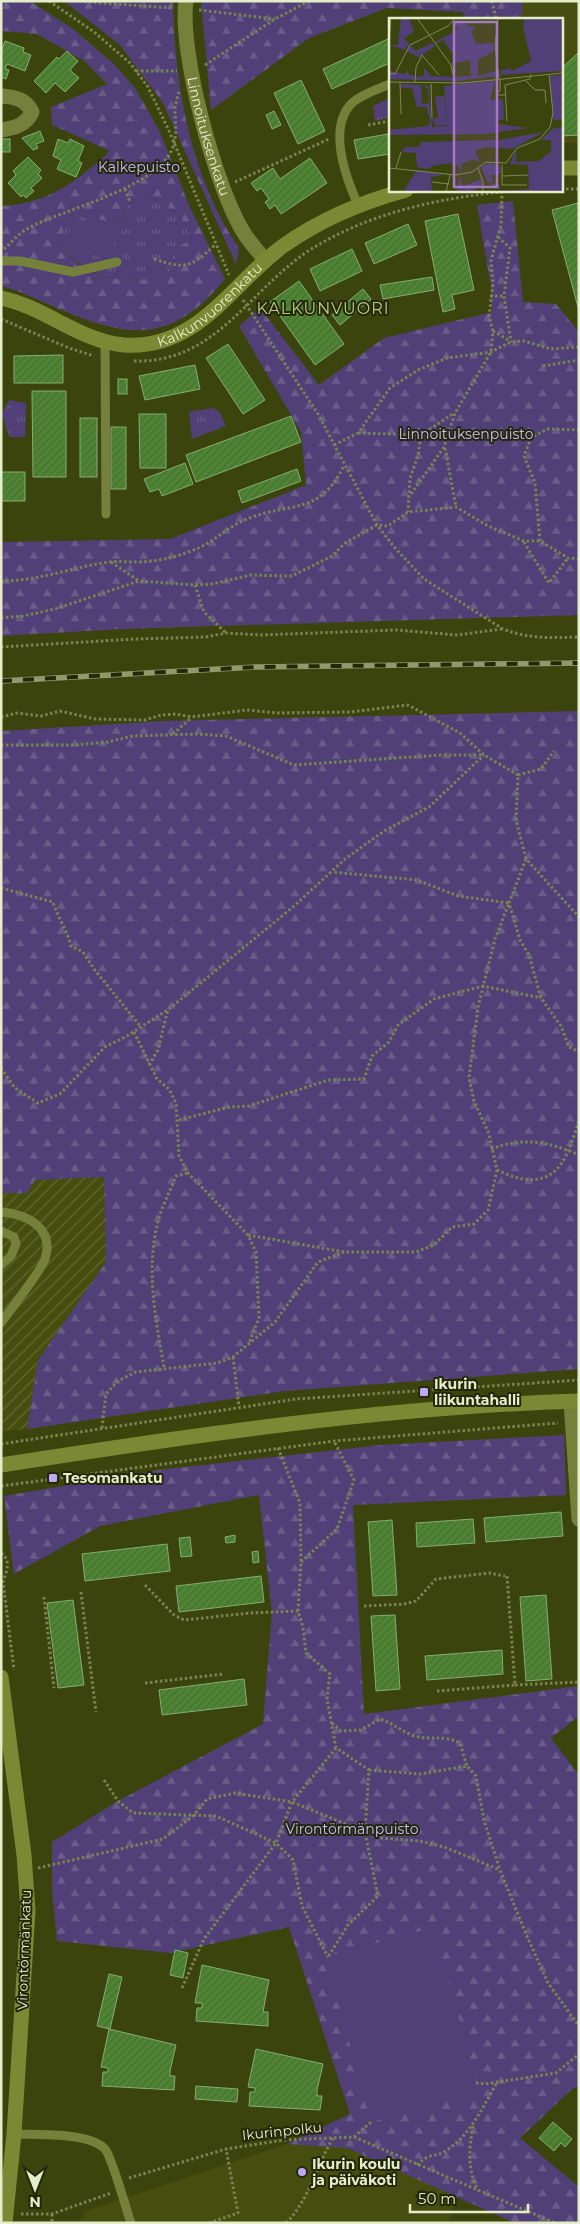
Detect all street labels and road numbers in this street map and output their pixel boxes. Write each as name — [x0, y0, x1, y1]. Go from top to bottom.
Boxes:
street label: Linnoituksenkatu — [183, 75, 234, 199]
street label: Kalkunvuorenkatu — [155, 259, 266, 351]
street label: Virontörmänkatu — [13, 1889, 35, 2011]
street label: Ikurinpolku — [241, 2118, 323, 2144]

